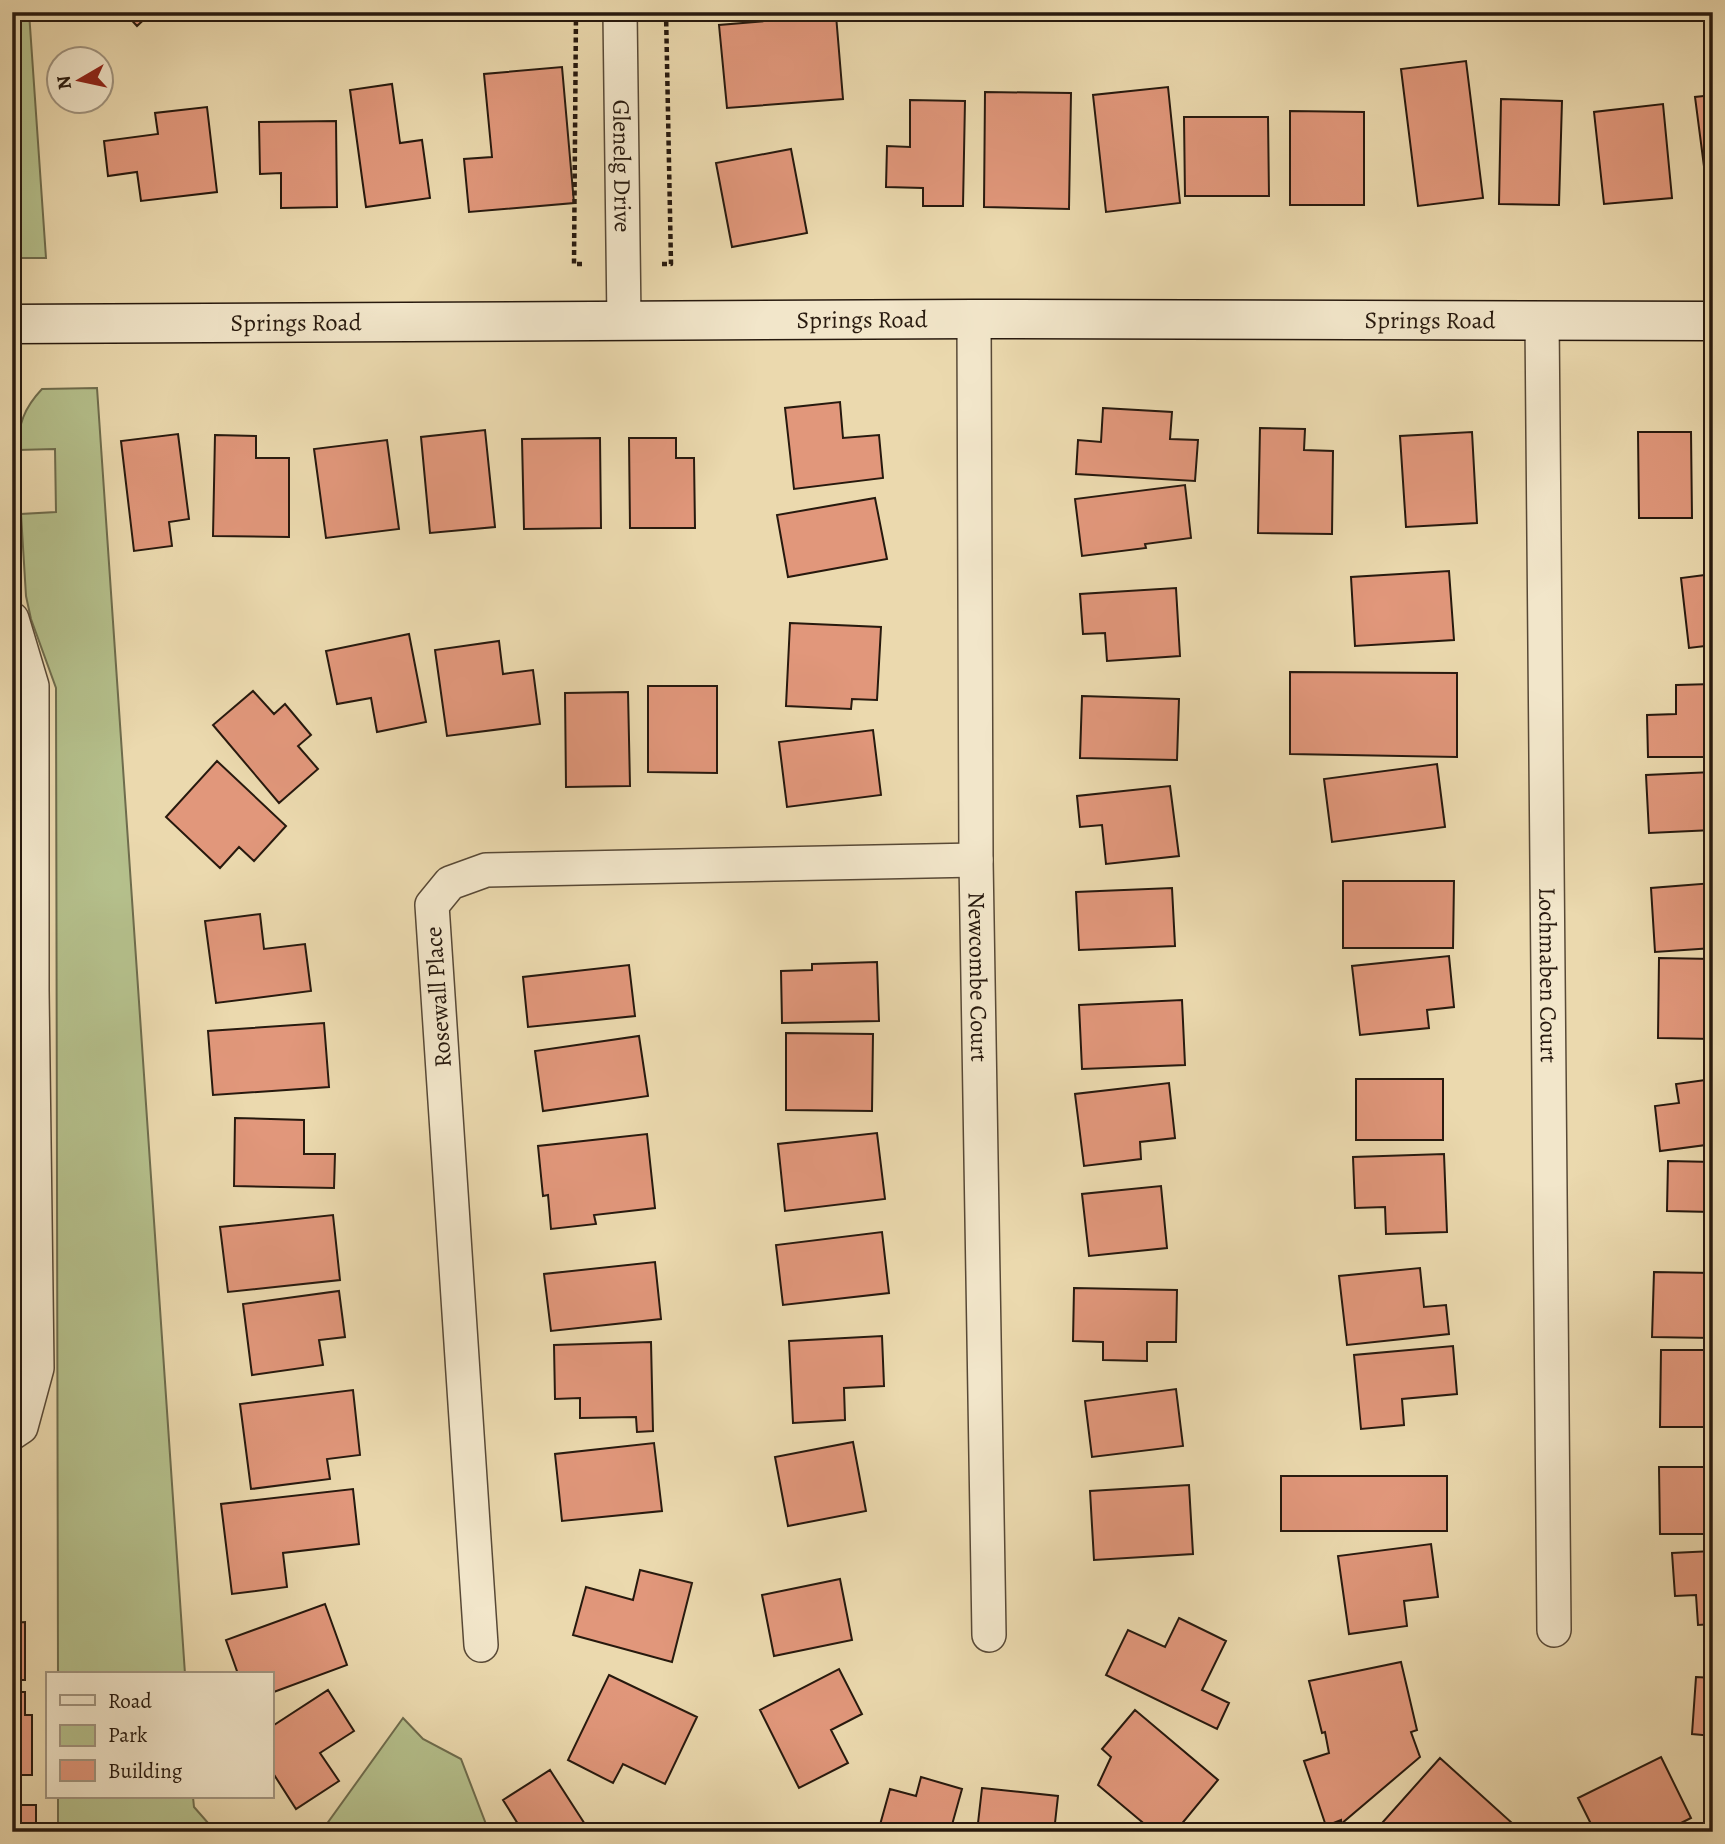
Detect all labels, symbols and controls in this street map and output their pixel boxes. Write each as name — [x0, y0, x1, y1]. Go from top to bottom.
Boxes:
north arrow — [46, 46, 116, 116]
text: N — [50, 73, 78, 91]
street label: Glenelg Drive — [605, 99, 639, 233]
street label: Springs Road — [796, 303, 928, 336]
street label: Springs Road — [1364, 304, 1496, 336]
street label: Springs Road — [230, 306, 362, 339]
street label: Lochmaben Court — [1531, 887, 1565, 1063]
street label: Newcombe Court — [961, 892, 995, 1062]
street label: Rosewall Place — [417, 925, 459, 1069]
legend — [46, 1672, 273, 1798]
text: Road — [108, 1687, 152, 1715]
text: Park — [108, 1721, 148, 1749]
text: Building — [108, 1757, 183, 1785]

